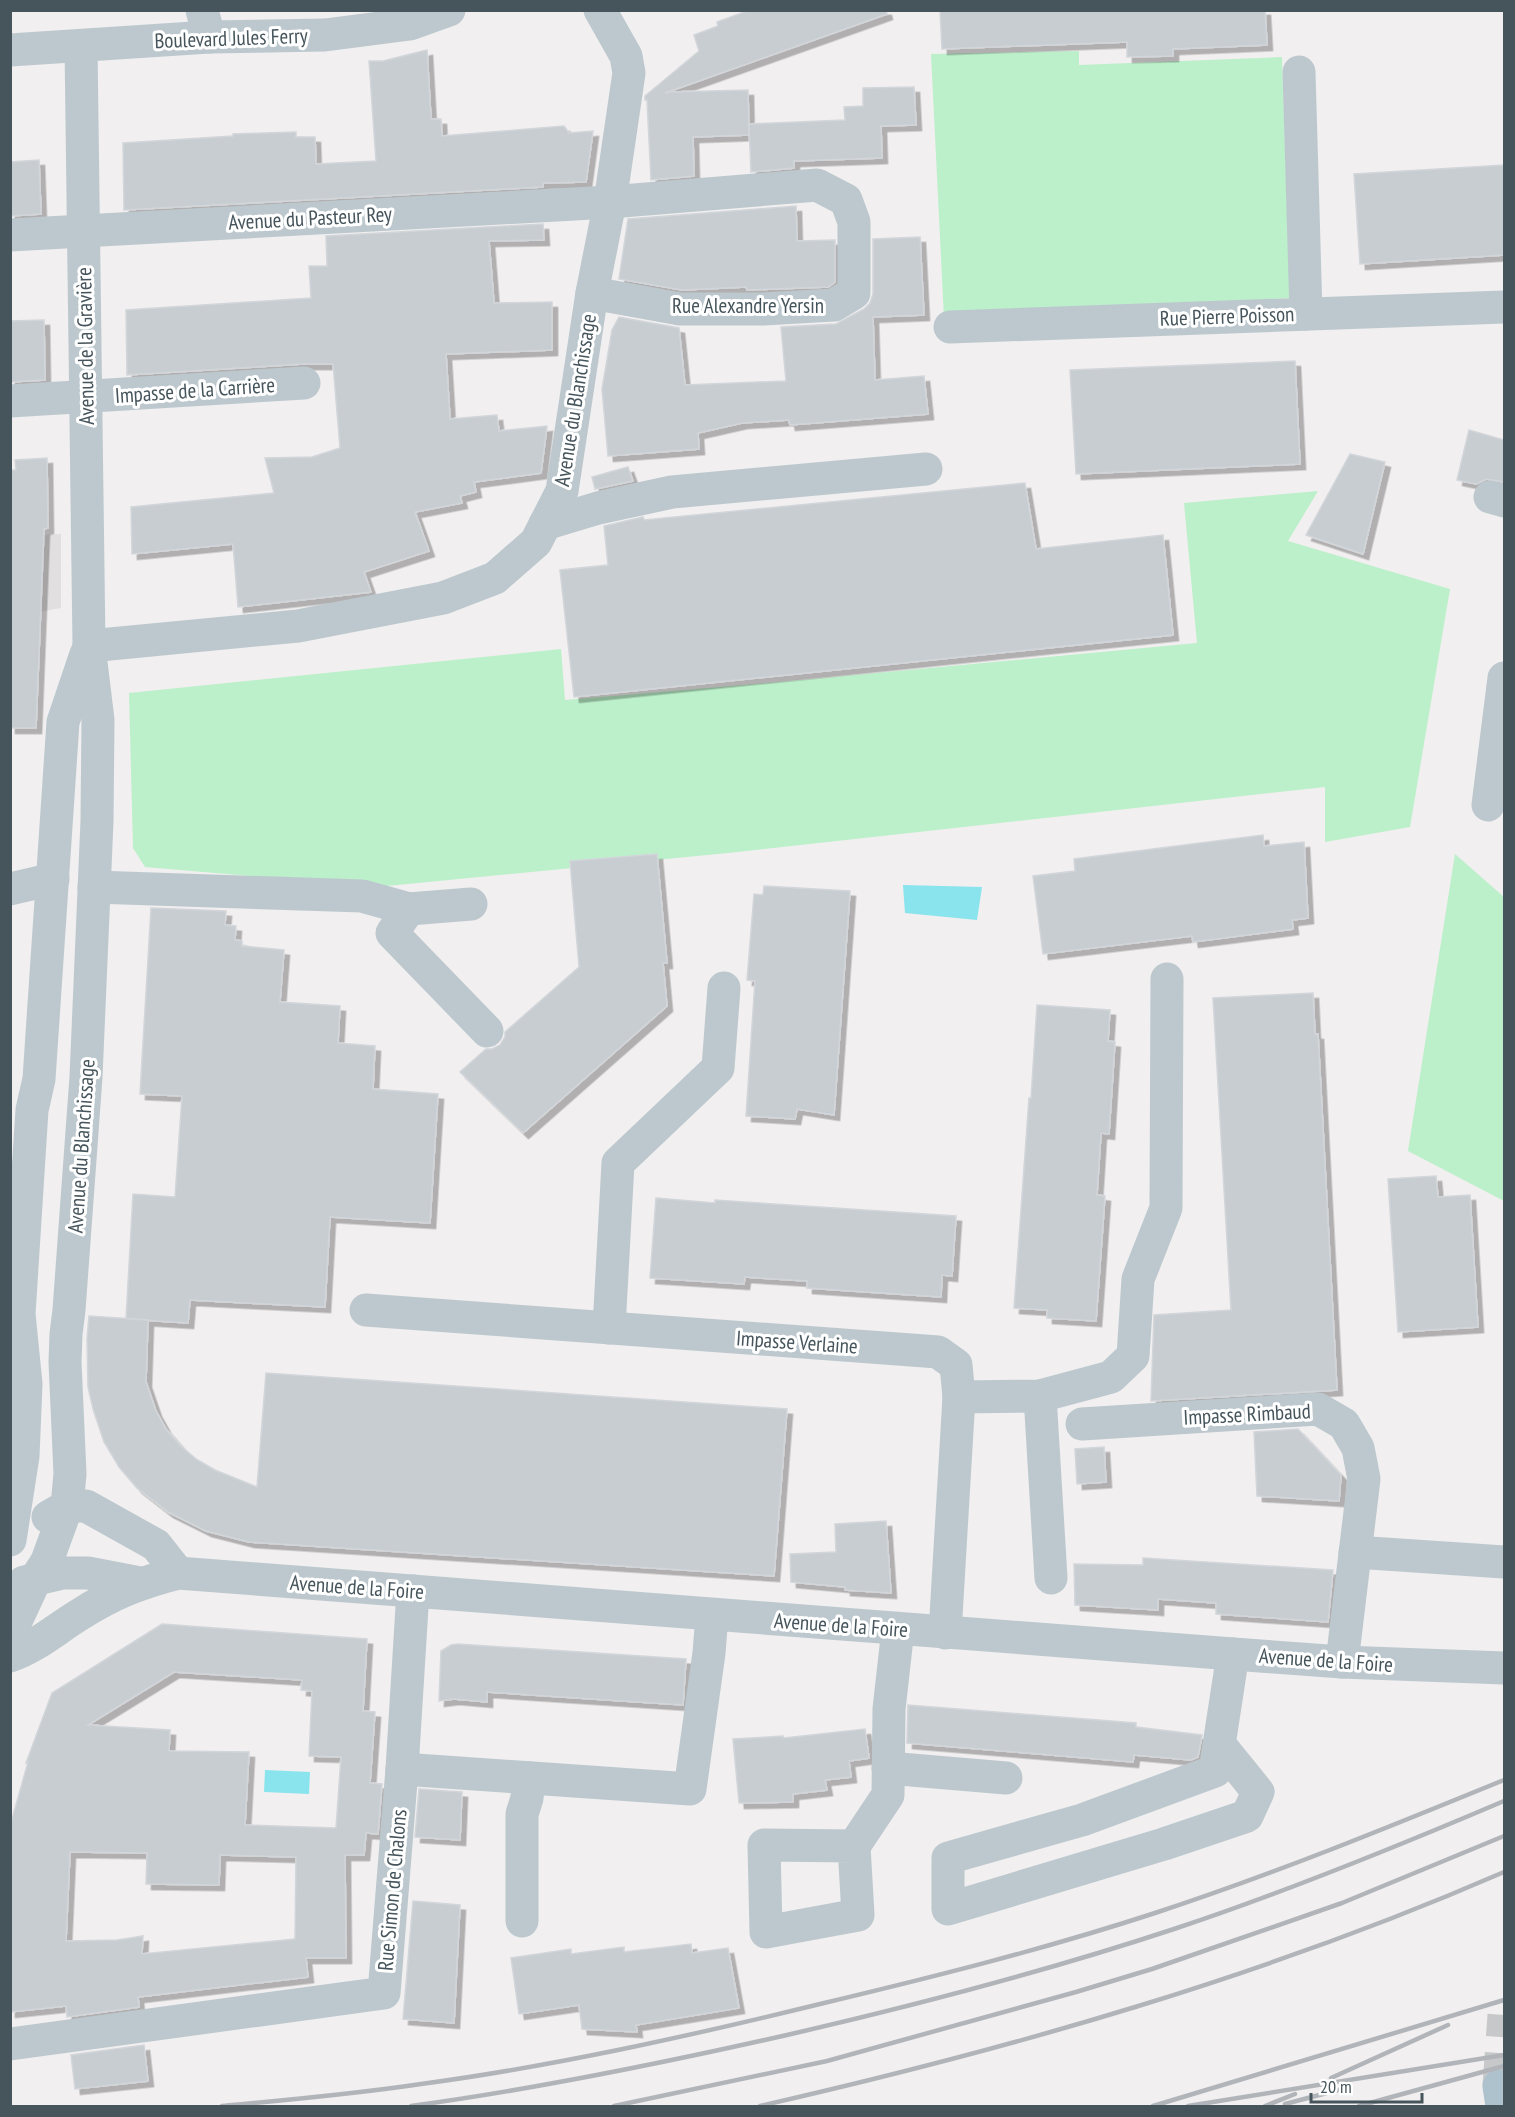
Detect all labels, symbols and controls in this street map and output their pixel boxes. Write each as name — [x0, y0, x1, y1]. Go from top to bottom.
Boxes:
street label: Boulevard Jules Ferry — [154, 22, 308, 54]
street label: Avenue du Pasteur Rey — [228, 200, 393, 236]
street label: Avenue de la Gravière — [70, 267, 100, 425]
street label: Rue Alexandre Yersin — [672, 292, 824, 319]
street label: Rue Pierre Poisson — [1159, 300, 1295, 332]
street label: Avenue du Blanchissage — [548, 312, 602, 488]
street label: Impasse de la Carrière — [114, 371, 276, 409]
street label: Avenue du Blanchissage — [61, 1058, 101, 1234]
street label: Impasse Verlaine — [735, 1324, 859, 1360]
street label: Impasse Rimbaud — [1183, 1397, 1311, 1431]
street label: Avenue de la Foire — [289, 1569, 425, 1605]
street label: Avenue de la Foire — [773, 1607, 909, 1643]
street label: Avenue de la Foire — [1258, 1642, 1394, 1678]
street label: Rue Simon de Chalons — [371, 1808, 413, 1972]
scale bar — [1311, 2066, 1422, 2104]
text: 20 m — [1320, 2075, 1352, 2098]

